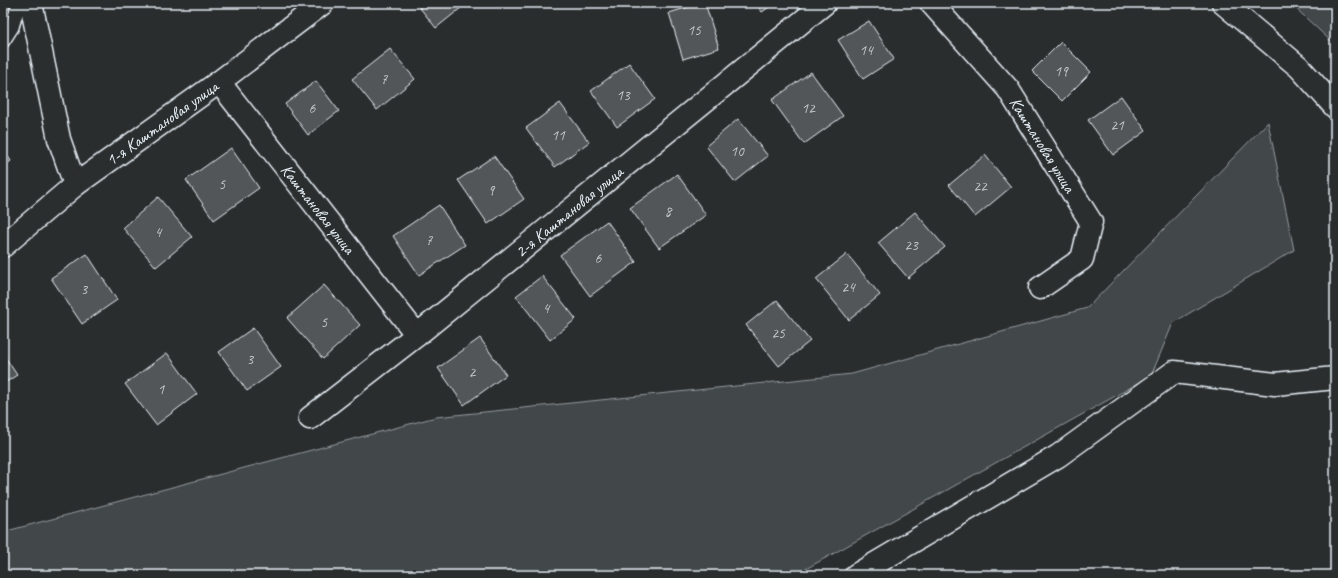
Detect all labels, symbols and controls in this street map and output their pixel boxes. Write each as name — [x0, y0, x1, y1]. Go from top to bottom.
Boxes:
house number: 15 — [687, 21, 702, 40]
house number: 14 — [859, 41, 874, 60]
house number: 19 — [1054, 62, 1069, 81]
house number: 7 — [381, 70, 389, 89]
street label: 1-я Каштановая улица — [101, 74, 224, 170]
house number: 13 — [616, 86, 631, 105]
street label: Каштановая улица — [1005, 93, 1081, 197]
house number: 6 — [309, 99, 317, 118]
house number: 12 — [801, 99, 816, 118]
house number: 21 — [1110, 116, 1125, 135]
house number: 11 — [551, 126, 566, 145]
house number: 10 — [730, 142, 745, 161]
street label: Каштановая улица — [277, 160, 361, 259]
street label: 2-я Каштановая улица — [510, 160, 629, 262]
house number: 5 — [219, 175, 227, 194]
house number: 22 — [973, 177, 988, 196]
house number: 9 — [488, 181, 496, 200]
house number: 8 — [665, 202, 673, 221]
house number: 4 — [155, 223, 163, 242]
house number: 7 — [426, 231, 434, 250]
house number: 23 — [904, 236, 919, 255]
house number: 6 — [595, 249, 603, 268]
house number: 24 — [841, 278, 856, 297]
house number: 3 — [81, 280, 89, 299]
house number: 4 — [543, 299, 551, 318]
house number: 5 — [321, 313, 329, 332]
house number: 25 — [771, 324, 786, 343]
house number: 3 — [247, 350, 255, 369]
house number: 2 — [469, 363, 477, 382]
house number: 1 — [158, 380, 166, 399]

